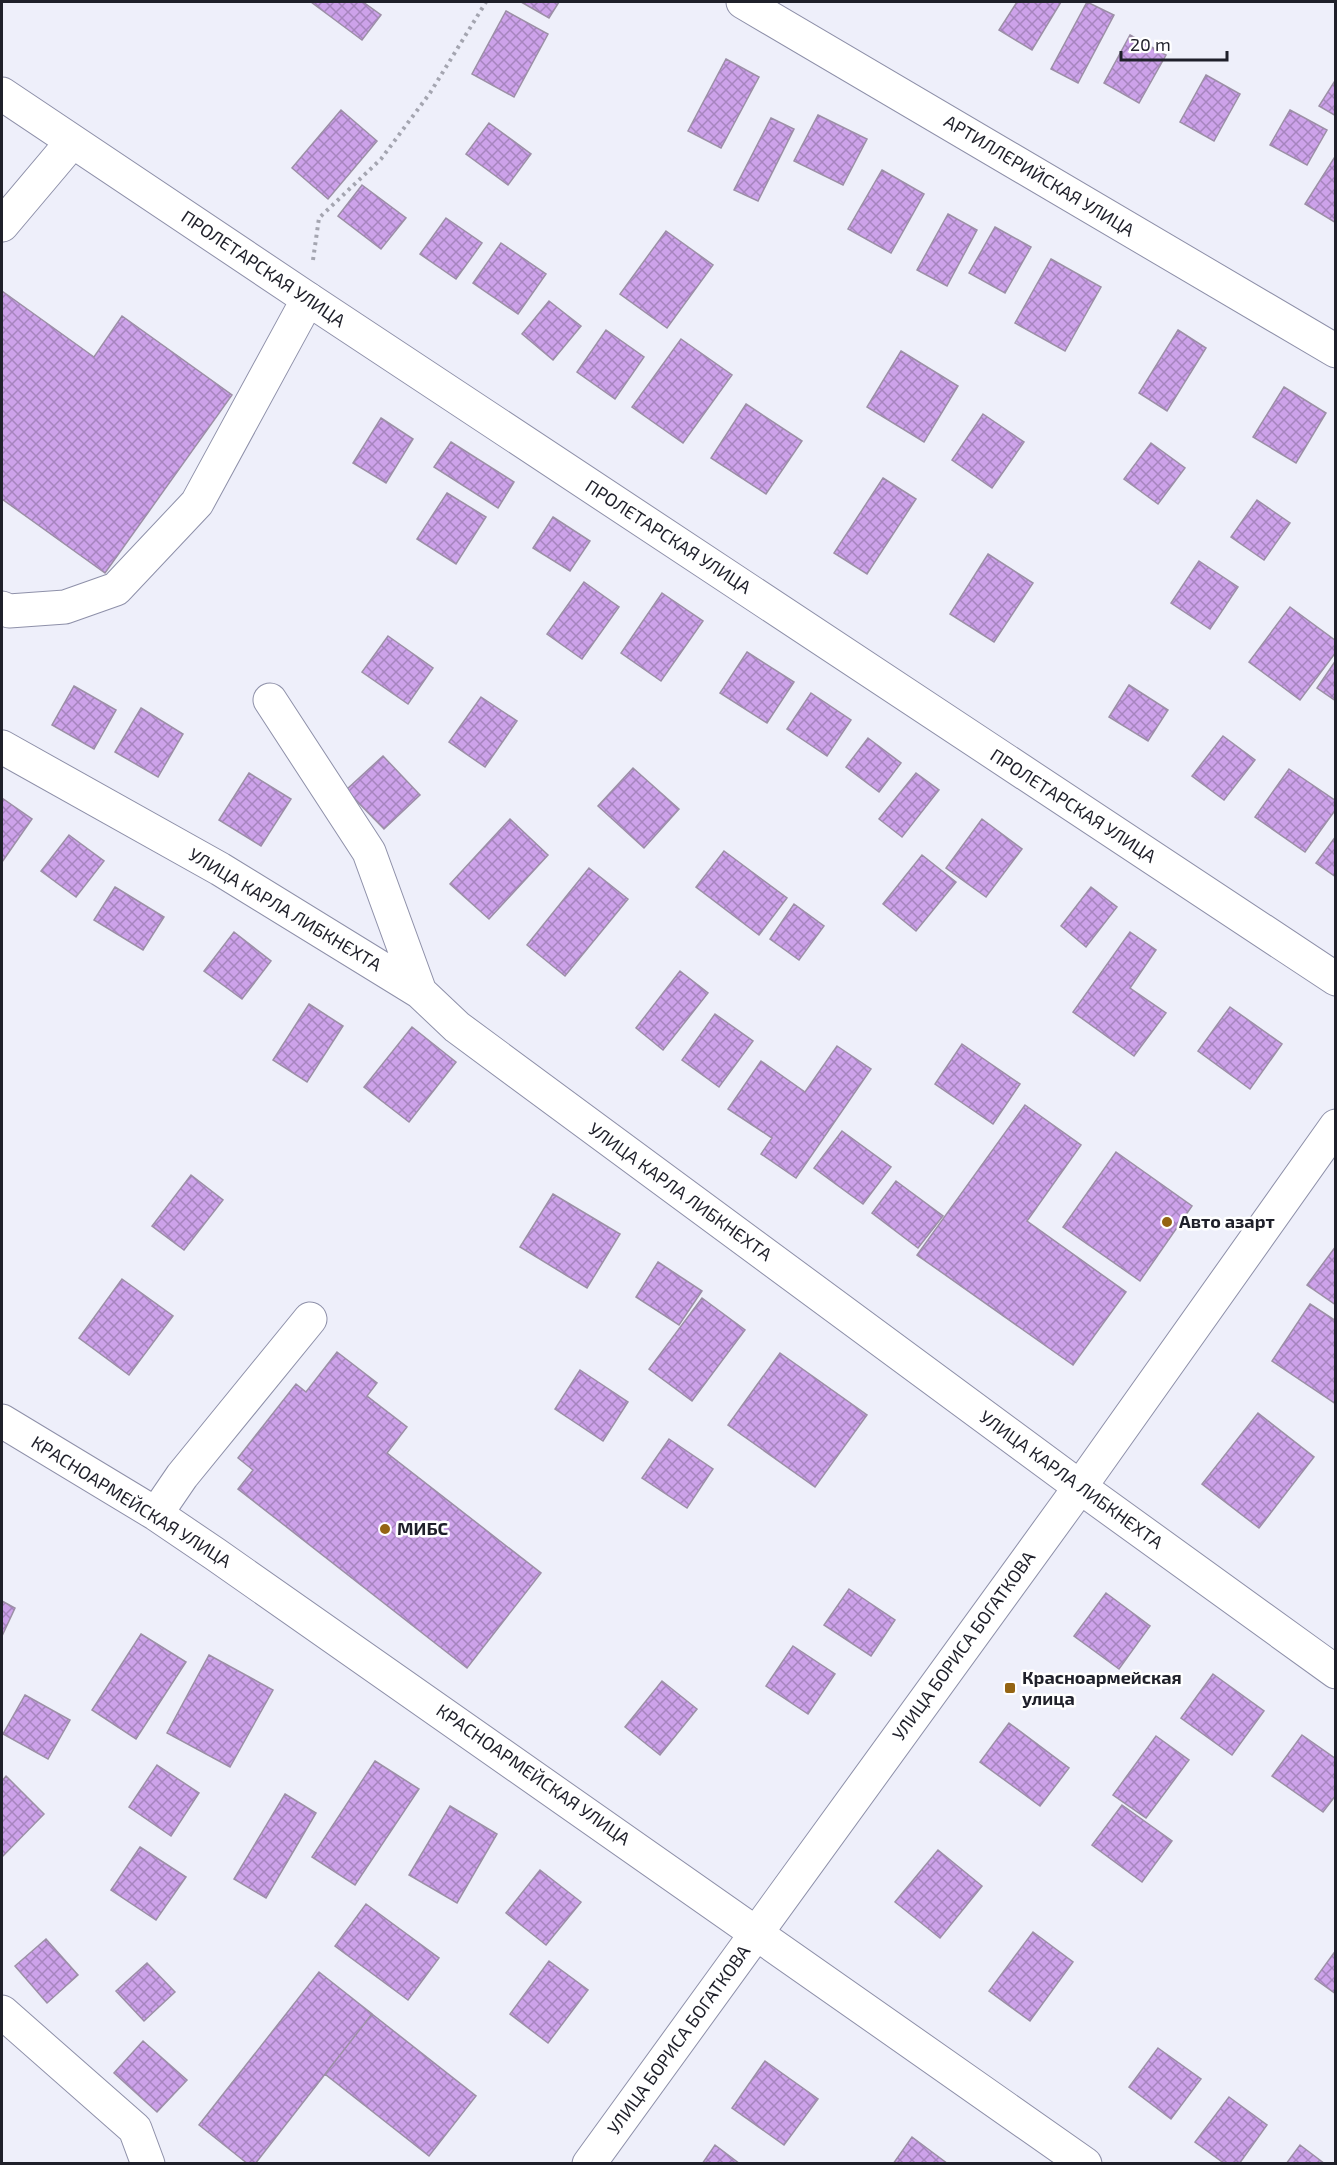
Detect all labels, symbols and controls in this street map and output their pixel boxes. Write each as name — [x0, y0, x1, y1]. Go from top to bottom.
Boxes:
scale bar — [1121, 24, 1228, 62]
text: 20 m — [1130, 33, 1171, 55]
street label: АРТИЛЛЕРИЙСКАЯ УЛИЦА — [940, 110, 1139, 241]
street label: ПРОЛЕТАРСКАЯ УЛИЦА — [177, 205, 350, 332]
street label: ПРОЛЕТАРСКАЯ УЛИЦА — [582, 474, 756, 598]
street label: ПРОЛЕТАРСКАЯ УЛИЦА — [987, 743, 1161, 867]
street label: УЛИЦА КАРЛА ЛИБКНЕХТА — [185, 843, 387, 976]
street label: УЛИЦА КАРЛА ЛИБКНЕХТА — [585, 1117, 777, 1266]
place label: Авто азарт — [1179, 1210, 1275, 1232]
marker: Авто азарт — [1160, 1215, 1174, 1229]
street label: УЛИЦА КАРЛА ЛИБКНЕХТА — [976, 1405, 1168, 1554]
street label: КРАСНОАРМЕЙСКАЯ УЛИЦА — [28, 1431, 236, 1572]
place label: МИБС — [397, 1517, 449, 1539]
marker: МИБС — [378, 1522, 392, 1536]
street label: УЛИЦА БОРИСА БОГАТКОВА — [887, 1546, 1040, 1744]
place label: Красноармейская улица — [1022, 1666, 1182, 1709]
marker: Красноармейская улица — [1003, 1681, 1017, 1695]
street label: КРАСНОАРМЕЙСКАЯ УЛИЦА — [433, 1699, 635, 1850]
street label: УЛИЦА БОРИСА БОГАТКОВА — [602, 1940, 755, 2138]

